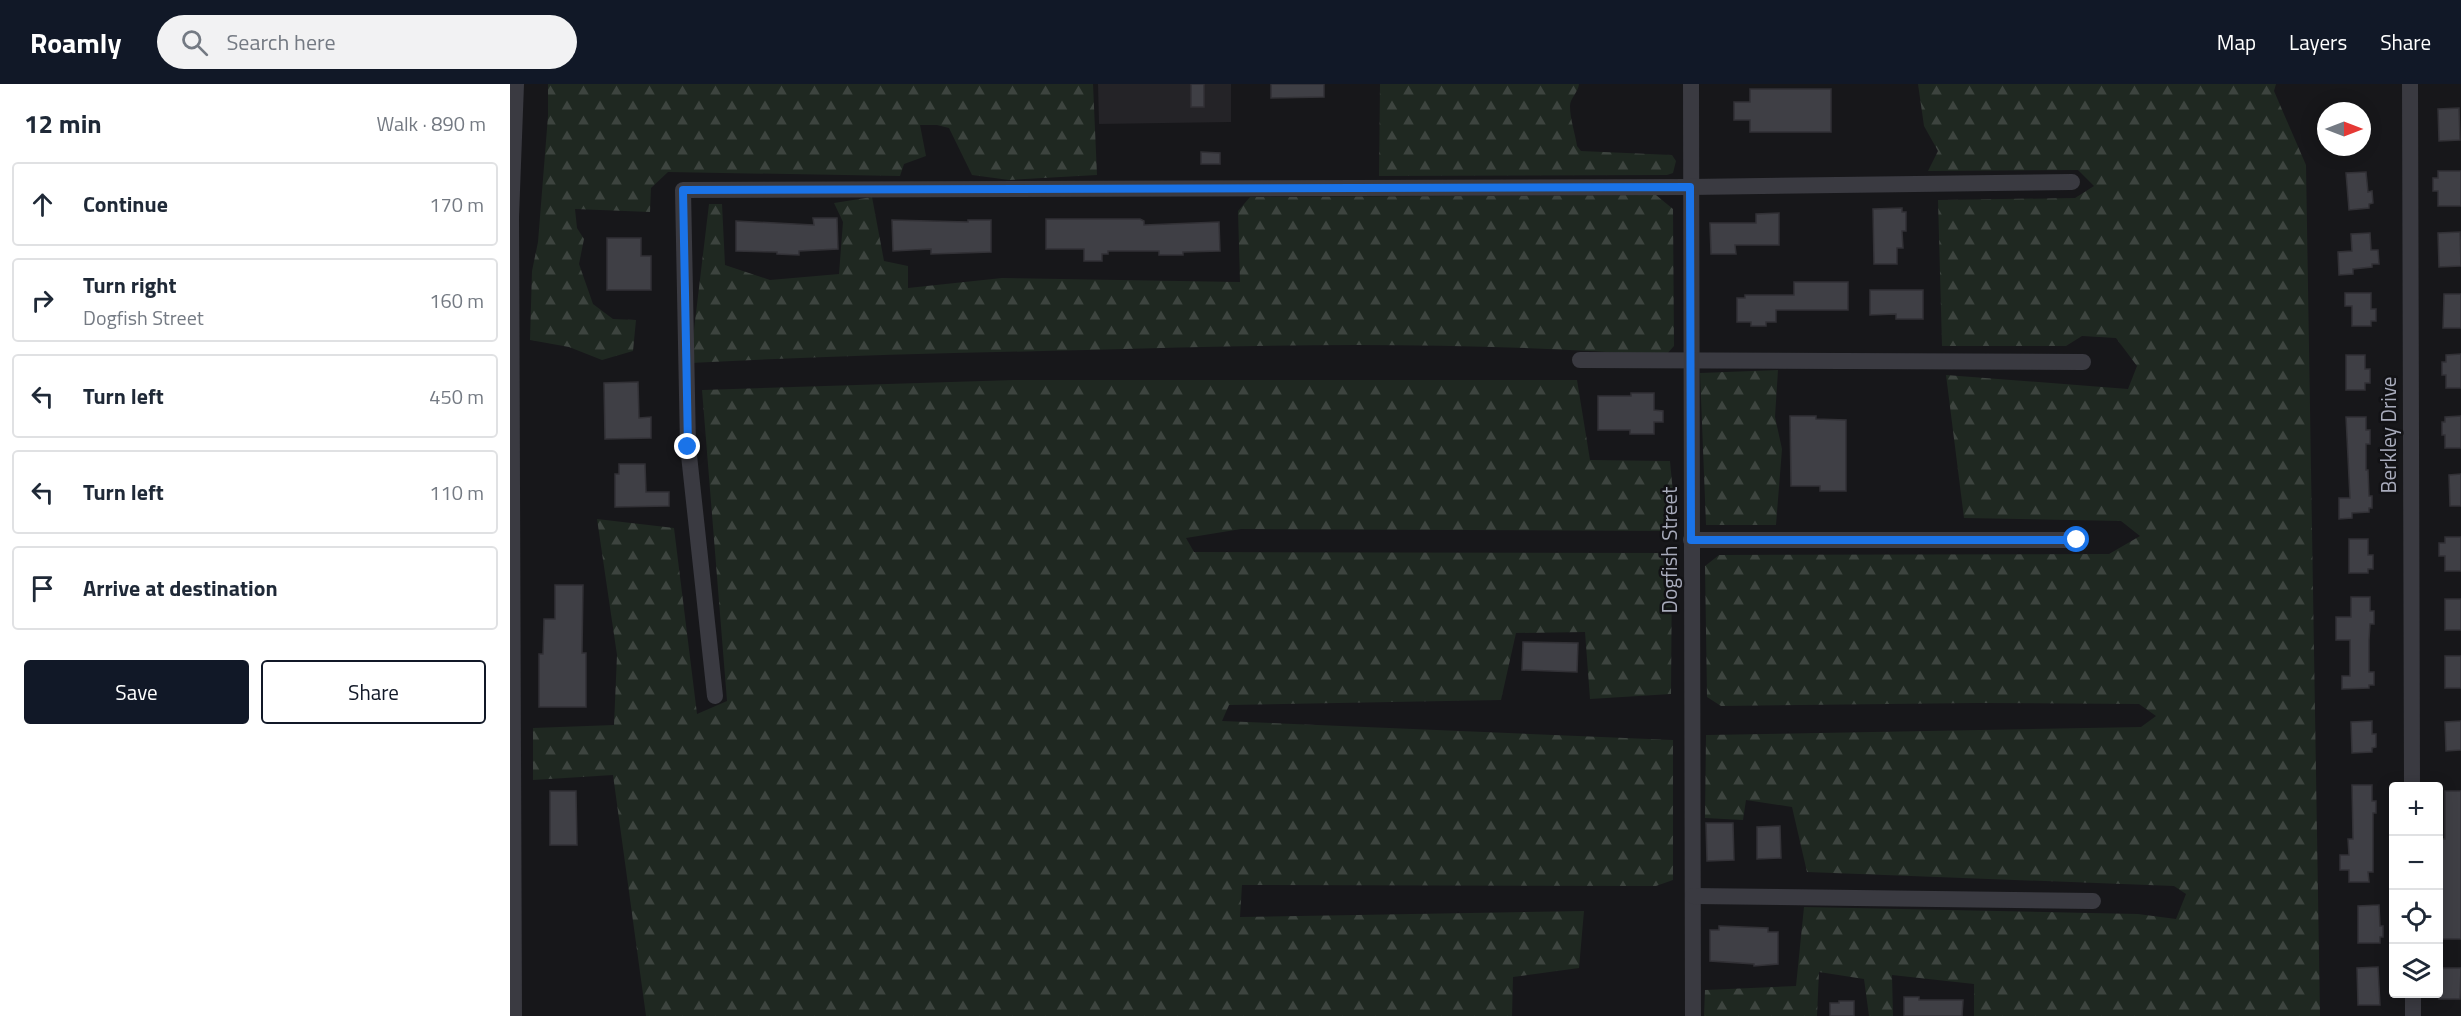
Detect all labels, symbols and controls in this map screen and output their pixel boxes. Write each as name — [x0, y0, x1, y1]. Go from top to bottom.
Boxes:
search box — [157, 15, 577, 69]
text: Roamly — [30, 21, 121, 64]
text: Search here — [226, 25, 336, 59]
icon: search — [178, 26, 211, 59]
text: Map — [2217, 26, 2256, 58]
text: Layers — [2289, 26, 2347, 58]
text: Share — [2380, 26, 2431, 58]
north arrow — [2317, 102, 2371, 156]
text: 12 min — [24, 104, 102, 143]
text: Walk · 890 m — [377, 108, 486, 139]
text: Continue — [83, 187, 168, 221]
icon: ahead — [26, 188, 59, 221]
text: 170 m — [429, 189, 484, 220]
text: Turn right — [83, 268, 177, 302]
icon: right — [26, 284, 59, 317]
text: 160 m — [429, 285, 484, 316]
text: Dogfish Street — [83, 302, 204, 333]
street label: Berkley Drive — [2372, 377, 2404, 493]
text: Turn left — [83, 379, 164, 413]
icon: left — [26, 380, 59, 413]
text: 450 m — [429, 381, 484, 412]
route end — [674, 433, 700, 459]
text: Turn left — [83, 475, 164, 509]
icon: left — [26, 476, 59, 509]
text: 110 m — [429, 477, 484, 508]
street label: Dogfish Street — [1653, 486, 1685, 613]
route start — [2063, 526, 2089, 552]
text: Arrive at destination — [83, 571, 278, 605]
icon: arrive — [26, 572, 59, 605]
button: Save — [24, 660, 249, 724]
button: Share — [261, 660, 486, 724]
map controls — [2389, 782, 2443, 998]
button: + — [2389, 782, 2443, 836]
button: − — [2389, 836, 2443, 890]
button: locate — [2389, 890, 2443, 944]
button: layers — [2389, 944, 2443, 998]

